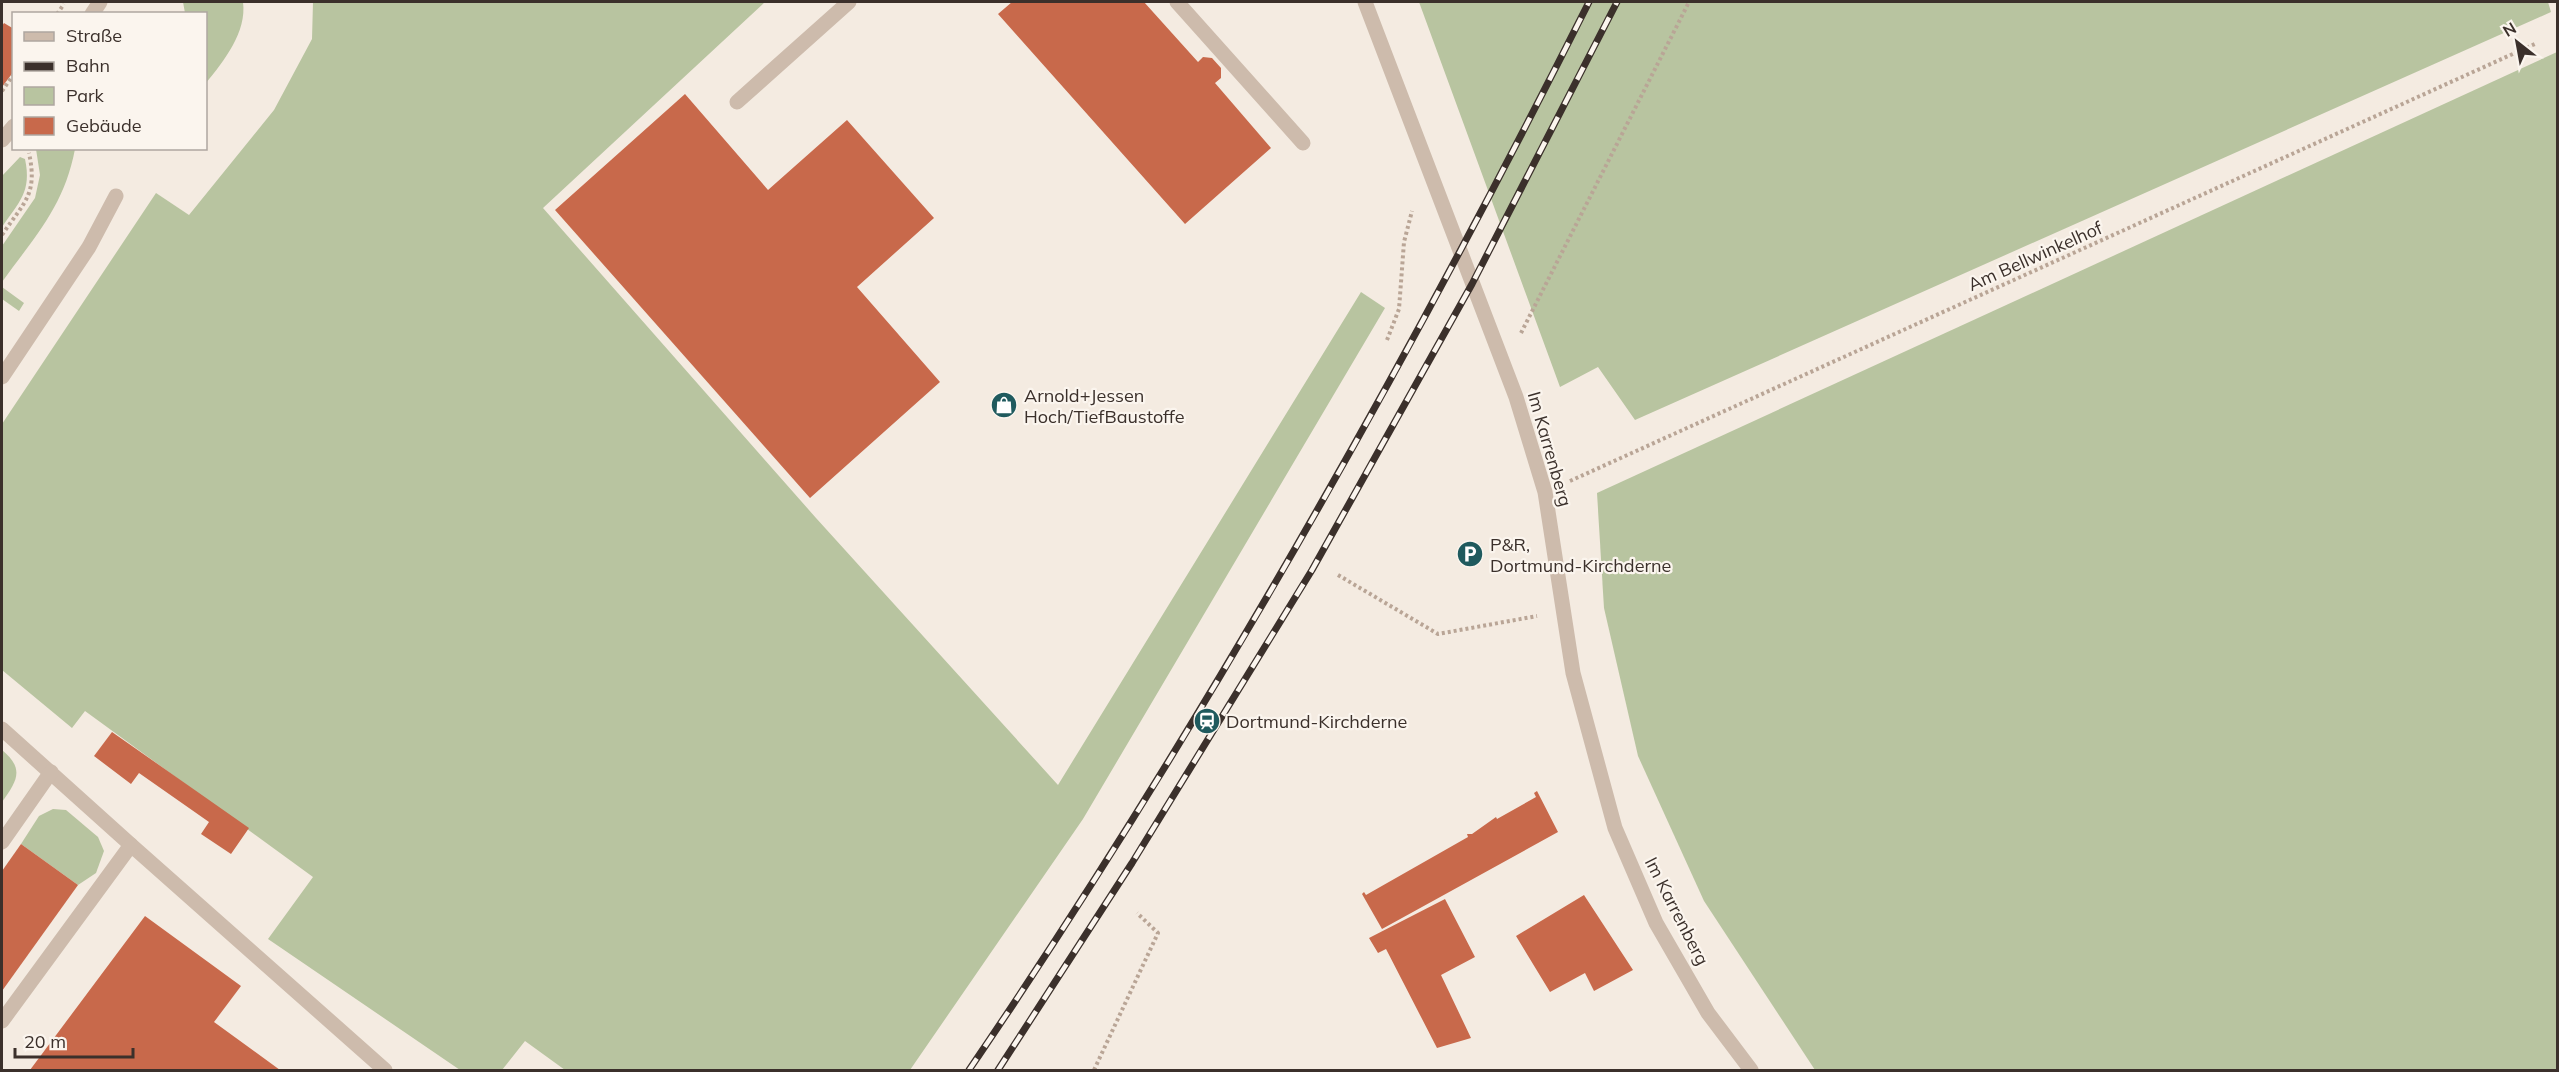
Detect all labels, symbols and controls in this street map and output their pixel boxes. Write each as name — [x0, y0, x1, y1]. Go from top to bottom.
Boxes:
legend — [12, 12, 207, 150]
north arrow — [2487, 12, 2547, 72]
text: N — [2499, 17, 2520, 41]
text: Straße — [66, 24, 122, 47]
text: Bahn — [66, 54, 110, 77]
text: Park — [66, 84, 105, 107]
text: Gebäude — [66, 114, 142, 137]
street label: Am Bellwinkelhof — [1964, 216, 2107, 296]
place label: Arnold+Jessen Hoch/TiefBaustoffe — [1024, 384, 1185, 428]
street label: Im Karrenberg — [1523, 389, 1577, 509]
shop icon: Arnold+Jessen Hoch/TiefBaustoffe — [989, 390, 1019, 420]
place label: P&R, Dortmund-Kirchderne — [1490, 533, 1671, 577]
parking icon: P&R, Dortmund-Kirchderne — [1455, 539, 1485, 569]
station icon: Dortmund-Kirchderne — [1192, 706, 1222, 736]
place label: Dortmund-Kirchderne — [1226, 710, 1407, 733]
street label: Im Karrenberg — [1640, 853, 1714, 969]
scale bar — [15, 1021, 134, 1059]
text: 20 m — [24, 1030, 66, 1053]

